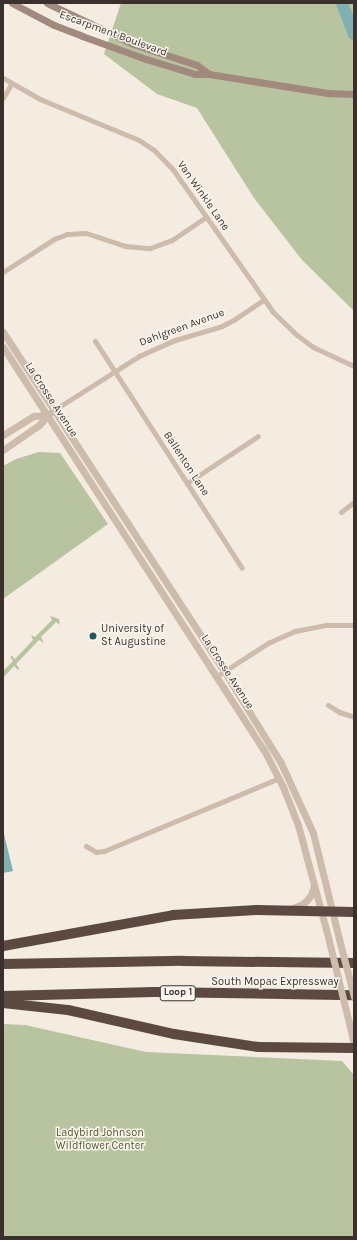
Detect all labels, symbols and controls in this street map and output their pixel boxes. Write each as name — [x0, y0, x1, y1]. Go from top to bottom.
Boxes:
street label: Escarpment Boulevard — [57, 8, 169, 60]
street label: Van Winkle Lane — [174, 159, 232, 233]
street label: Dahlgreen Avenue — [137, 306, 227, 350]
street label: La Crosse Avenue — [22, 360, 80, 440]
street label: Ballenton Lane — [160, 429, 212, 499]
place label: University of St Augustine — [101, 623, 166, 649]
marker: University of St Augustine — [88, 631, 98, 641]
street label: La Crosse Avenue — [198, 632, 256, 712]
street label: South Mopac Expressway — [211, 975, 339, 989]
road number: Loop 1 — [159, 985, 197, 1001]
park label: Ladybird Johnson Wildflower Center — [56, 1127, 144, 1153]

